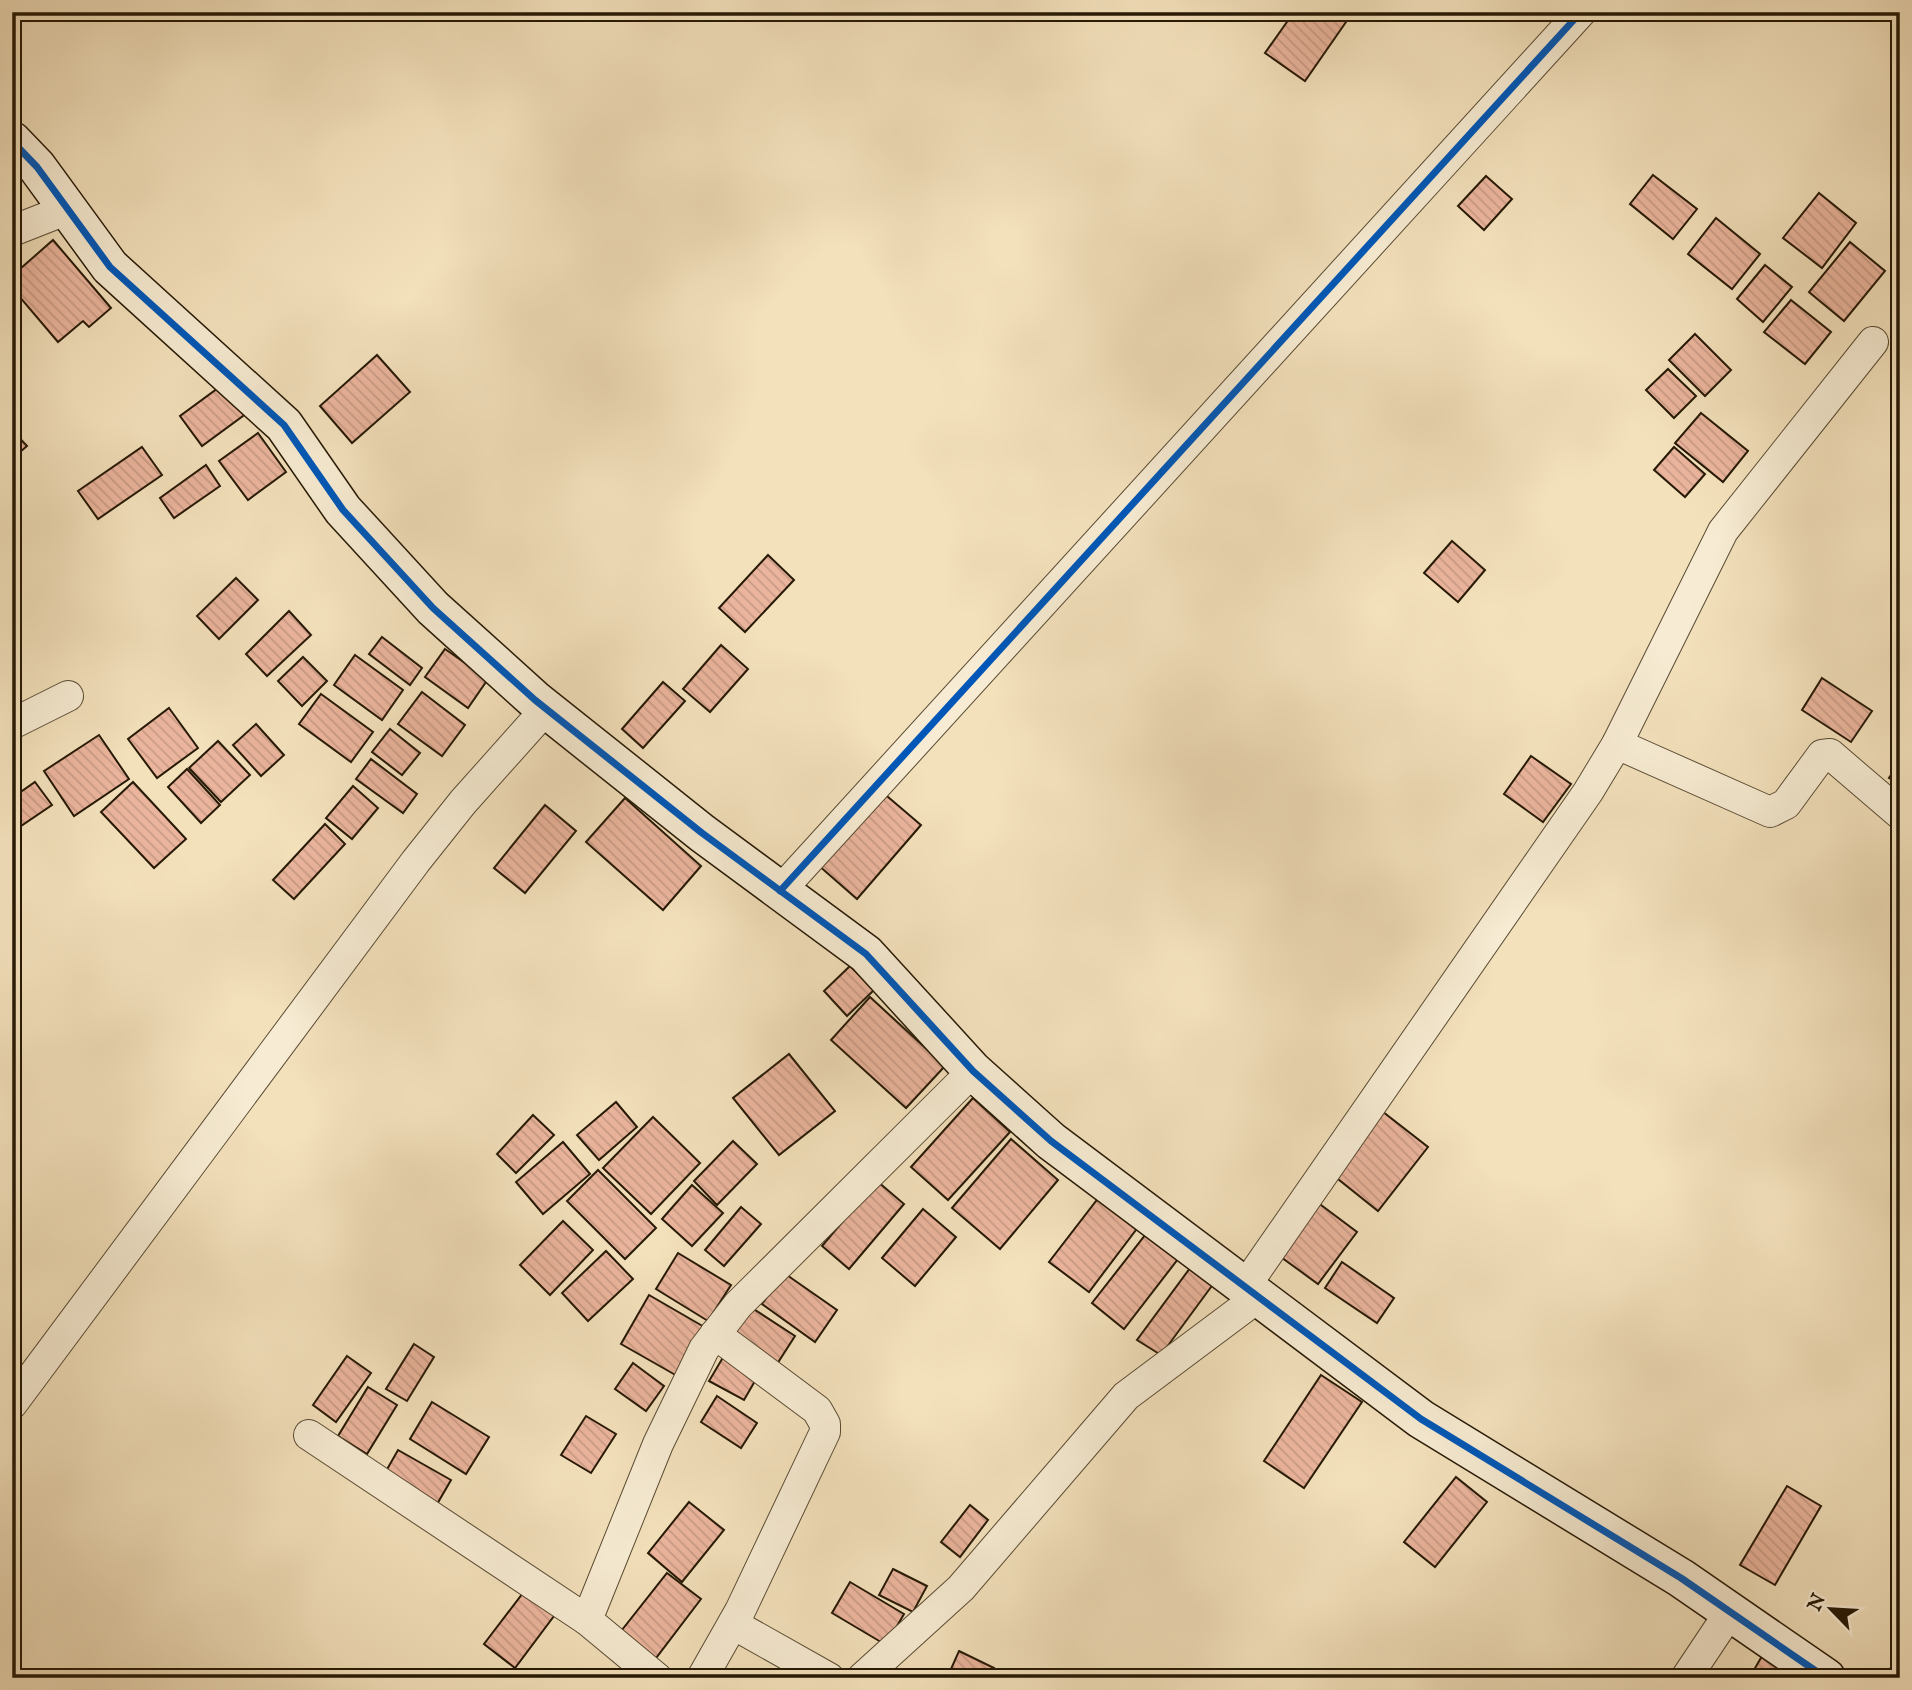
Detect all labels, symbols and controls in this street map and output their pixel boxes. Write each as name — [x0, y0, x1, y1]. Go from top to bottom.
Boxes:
north arrow — [1797, 1574, 1867, 1644]
text: N — [1803, 1590, 1832, 1616]

